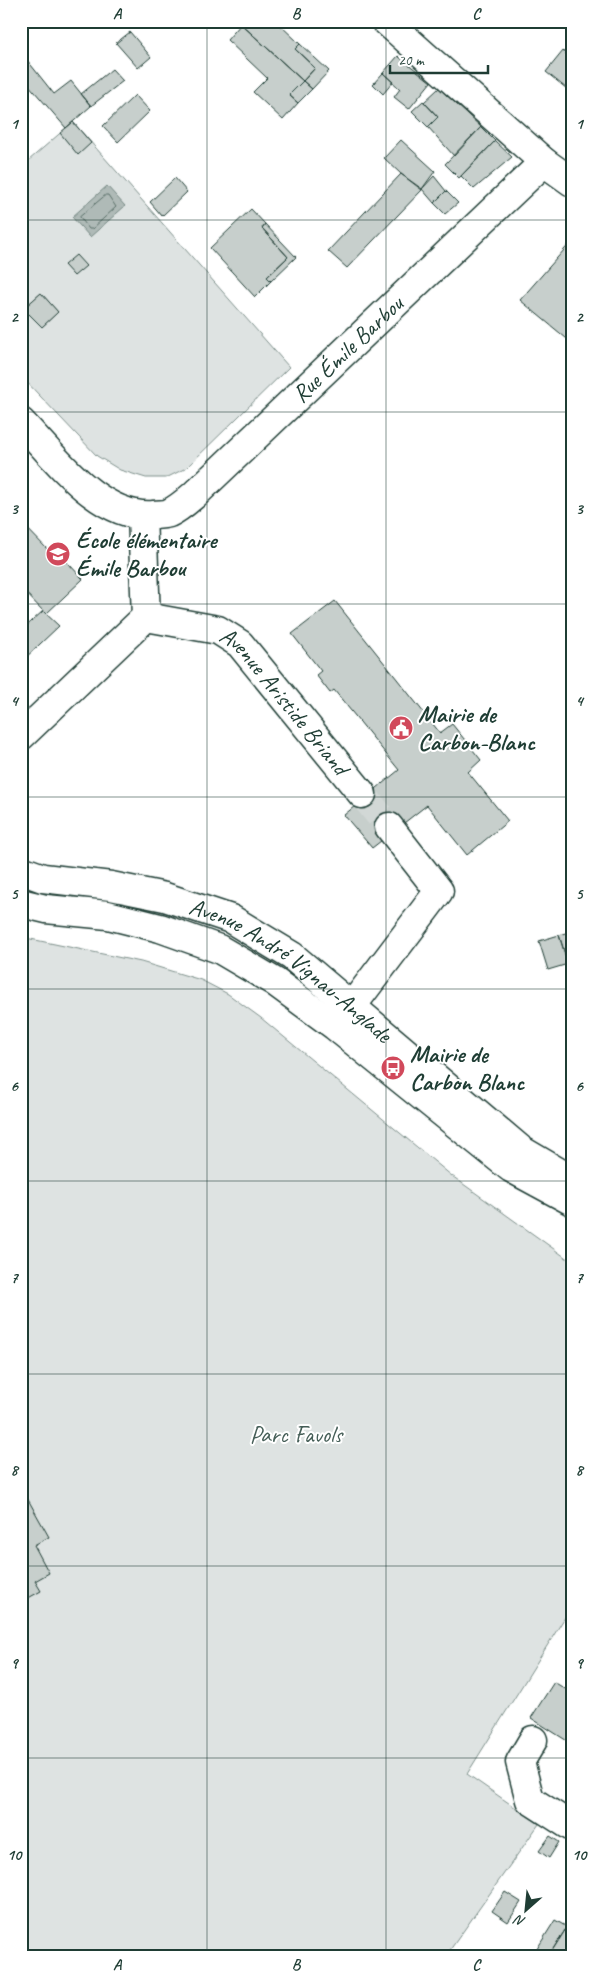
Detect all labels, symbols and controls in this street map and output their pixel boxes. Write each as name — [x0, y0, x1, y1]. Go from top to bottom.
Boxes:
text: A — [113, 4, 123, 24]
text: B — [292, 4, 302, 24]
text: C — [472, 4, 482, 24]
scale bar — [390, 42, 488, 74]
text: 20 m — [398, 51, 425, 70]
text: 1 — [10, 114, 19, 134]
text: 1 — [575, 114, 584, 134]
street label: Rue Émile Barbou — [286, 288, 411, 409]
text: 2 — [10, 307, 19, 327]
text: 2 — [575, 307, 584, 327]
text: 3 — [10, 499, 19, 519]
text: 3 — [575, 499, 584, 519]
place label: École élémentaire Émile Barbou — [76, 525, 218, 583]
school or university icon: École élémentaire Émile Barbou — [45, 541, 71, 567]
street label: Avenue Aristide Briand — [214, 620, 358, 784]
text: 4 — [10, 691, 19, 711]
text: 4 — [575, 691, 584, 711]
place label: Mairie de Carbon-Blanc — [418, 699, 536, 757]
public building icon: Mairie de Carbon-Blanc — [388, 715, 414, 741]
text: 5 — [11, 884, 20, 904]
text: 5 — [576, 884, 585, 904]
street label: Avenue André Vignau-Anglade — [186, 891, 400, 1051]
place label: Mairie de Carbon Blanc — [410, 1039, 525, 1097]
bus stop icon: Mairie de Carbon Blanc — [380, 1055, 406, 1081]
text: 6 — [10, 1076, 19, 1096]
text: 6 — [575, 1076, 584, 1096]
text: 7 — [10, 1268, 19, 1288]
text: 7 — [575, 1268, 584, 1288]
park label: Parc Favols — [250, 1419, 344, 1449]
text: 8 — [10, 1460, 19, 1480]
text: 8 — [575, 1460, 584, 1480]
text: 9 — [10, 1653, 19, 1673]
text: 9 — [575, 1653, 584, 1673]
text: 10 — [7, 1845, 23, 1865]
text: 10 — [572, 1845, 588, 1865]
north arrow — [500, 1886, 550, 1936]
text: N — [511, 1911, 528, 1931]
text: A — [113, 1955, 123, 1975]
text: B — [292, 1955, 302, 1975]
text: C — [472, 1955, 482, 1975]

